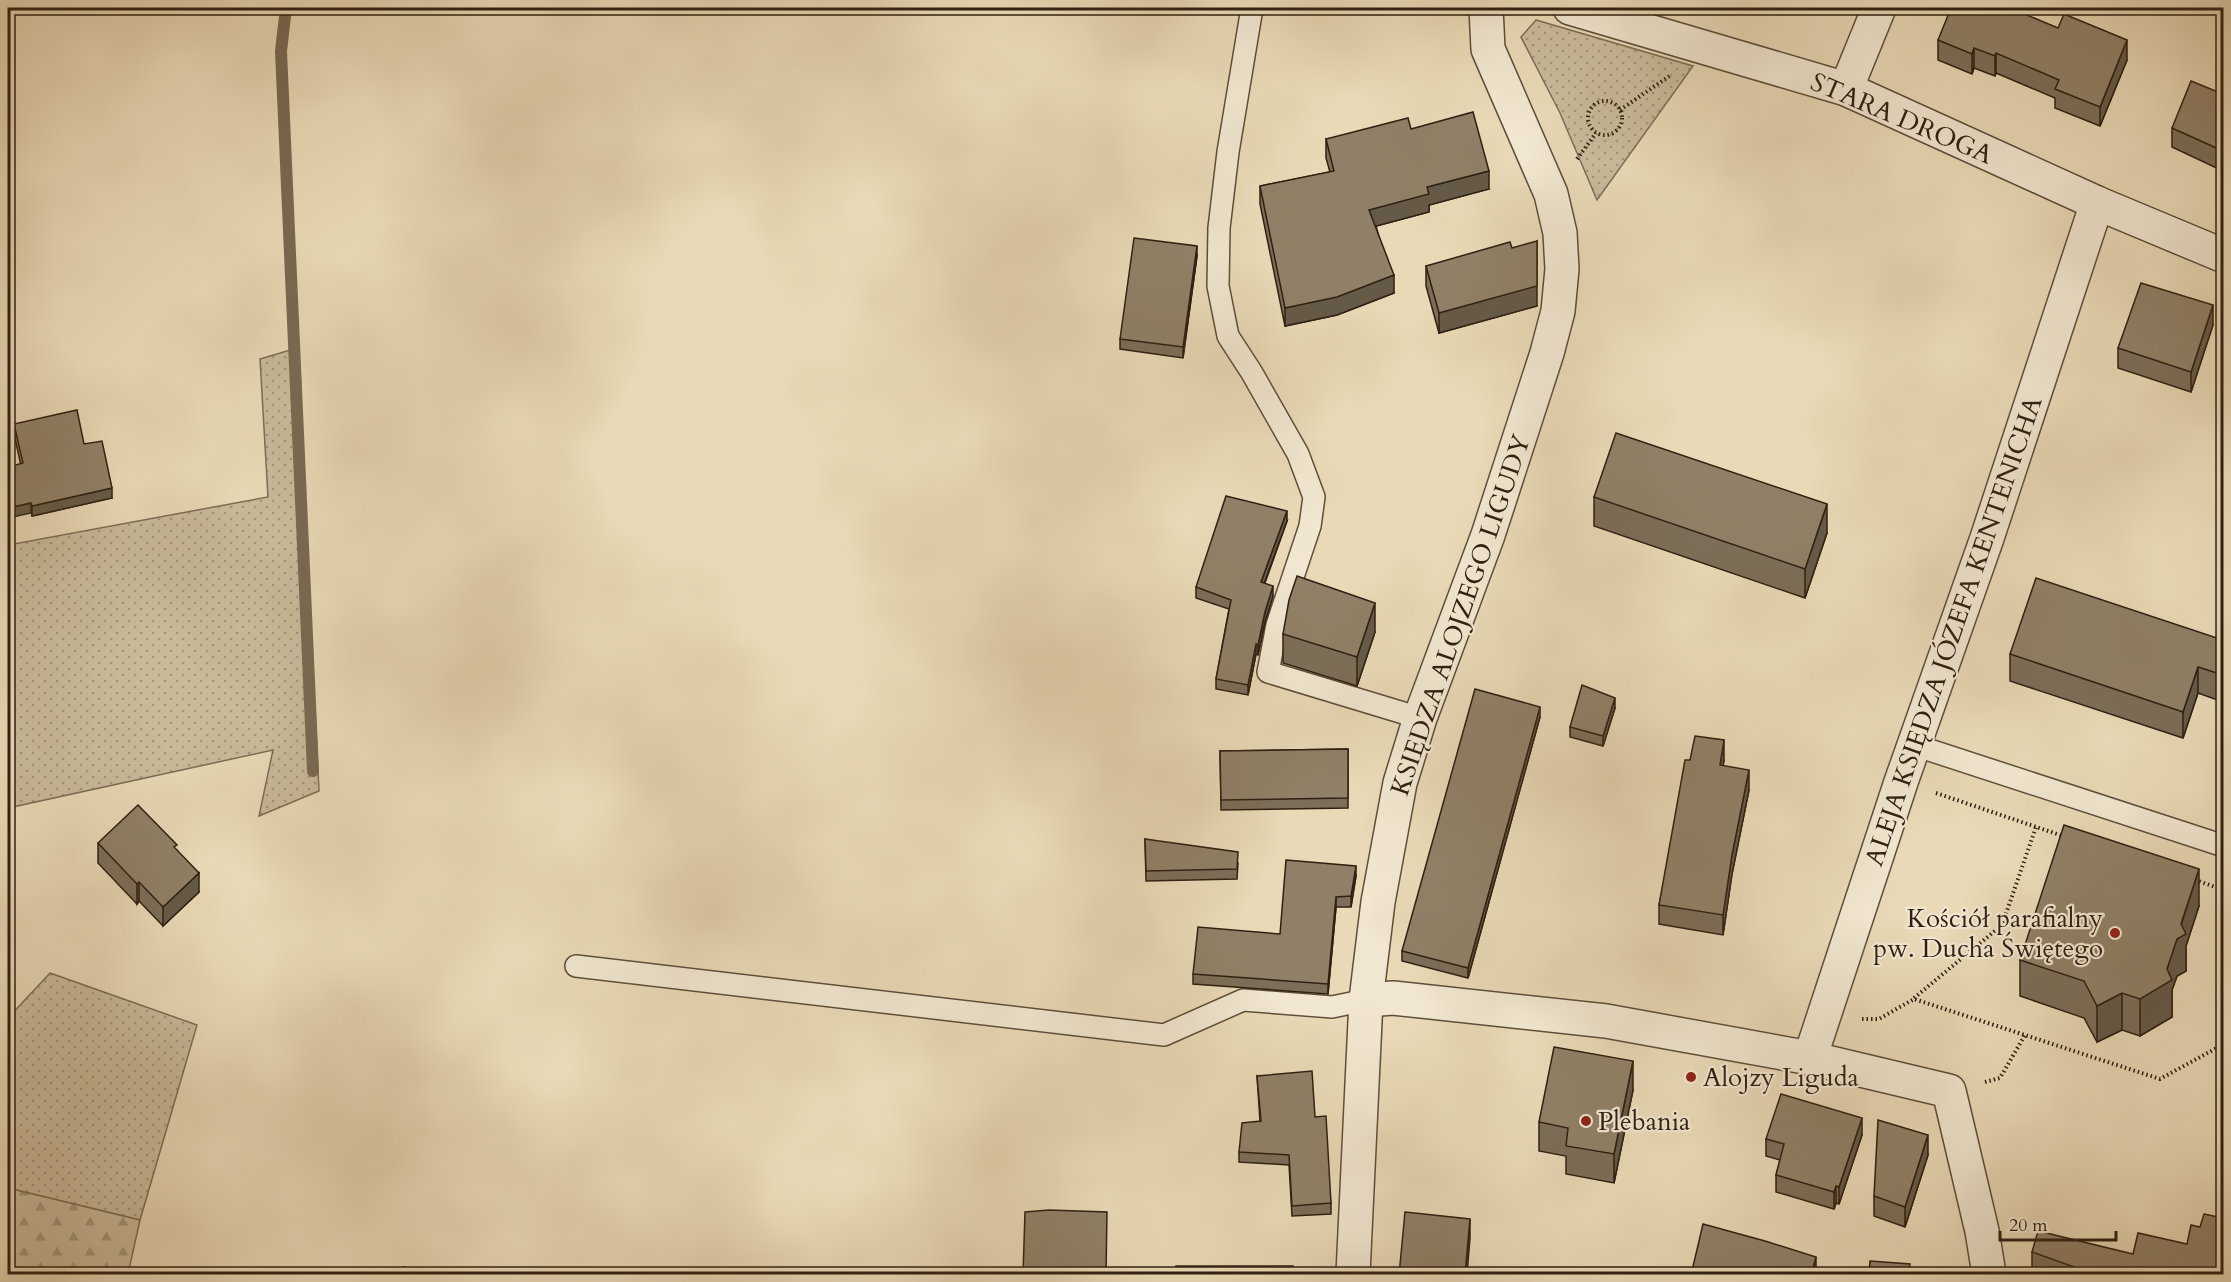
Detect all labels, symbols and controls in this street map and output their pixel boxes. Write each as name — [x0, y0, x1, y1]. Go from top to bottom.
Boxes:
street label: STARA DROGA — [1805, 64, 1999, 173]
street label: ALEJA KSIĘDZA JÓZEFA KENTENICHA — [1856, 391, 2051, 871]
street label: KSIĘDZA ALOJZEGO LIGUDY — [1382, 429, 1539, 800]
place label: Kościół parafialny pw. Ducha Świętego — [1873, 901, 2103, 966]
marker: Kościół parafialny pw. Ducha Świętego — [2108, 926, 2122, 940]
place label: Alojzy Liguda — [1703, 1060, 1859, 1095]
marker: Alojzy Liguda — [1684, 1070, 1698, 1084]
place label: Plebania — [1598, 1104, 1690, 1139]
marker: Plebania — [1579, 1114, 1593, 1128]
scale bar — [2000, 1204, 2116, 1242]
text: 20 m — [2009, 1213, 2048, 1238]

